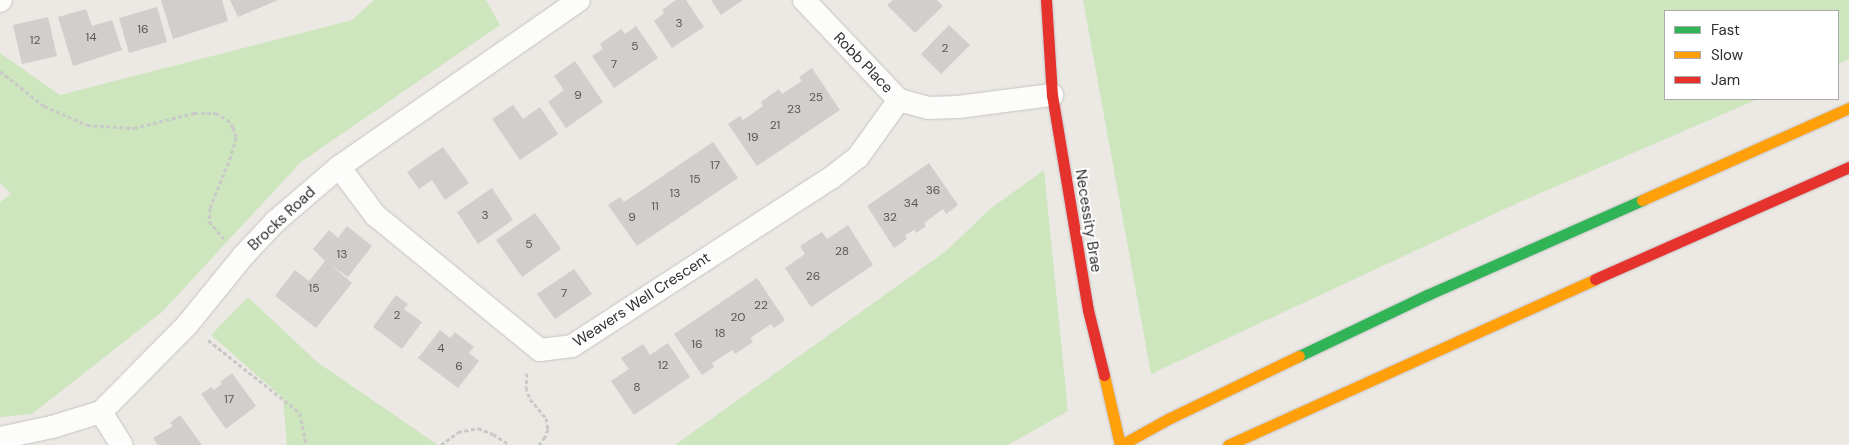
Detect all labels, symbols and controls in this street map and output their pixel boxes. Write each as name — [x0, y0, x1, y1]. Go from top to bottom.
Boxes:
legend — [1664, 10, 1839, 100]
house number: 3 — [675, 17, 683, 31]
text: Fast — [1711, 20, 1740, 40]
house number: 16 — [137, 23, 149, 37]
street label: Robb Place — [830, 29, 896, 97]
house number: 14 — [85, 31, 97, 45]
house number: 12 — [30, 34, 40, 48]
house number: 5 — [631, 40, 639, 54]
house number: 2 — [942, 42, 948, 56]
text: Slow — [1711, 45, 1743, 65]
house number: 7 — [611, 58, 617, 72]
text: Jam — [1711, 70, 1740, 90]
house number: 9 — [574, 89, 582, 103]
house number: 25 — [809, 91, 823, 105]
house number: 23 — [787, 103, 801, 117]
house number: 21 — [770, 119, 780, 133]
house number: 19 — [747, 131, 759, 145]
house number: 17 — [710, 159, 720, 173]
street label: Necessity Brae — [1071, 168, 1105, 274]
house number: 15 — [689, 173, 701, 187]
street label: Brocks Road — [245, 183, 319, 255]
house number: 36 — [926, 184, 940, 198]
house number: 13 — [670, 187, 680, 201]
house number: 34 — [904, 197, 918, 211]
house number: 11 — [651, 200, 659, 214]
house number: 3 — [481, 209, 489, 223]
house number: 9 — [628, 211, 636, 225]
house number: 32 — [883, 211, 897, 225]
house number: 5 — [525, 238, 533, 252]
house number: 28 — [835, 245, 849, 259]
house number: 13 — [337, 248, 347, 262]
street label: Weavers Well Crescent — [570, 249, 714, 351]
house number: 26 — [806, 270, 820, 284]
house number: 15 — [308, 282, 320, 296]
house number: 7 — [561, 287, 567, 301]
house number: 22 — [754, 299, 768, 313]
house number: 2 — [394, 309, 400, 323]
house number: 20 — [731, 311, 745, 325]
house number: 18 — [714, 327, 726, 341]
house number: 16 — [691, 338, 703, 352]
house number: 4 — [437, 342, 445, 356]
house number: 12 — [658, 359, 668, 373]
house number: 6 — [455, 360, 463, 374]
house number: 8 — [633, 381, 641, 395]
house number: 17 — [224, 393, 234, 407]

